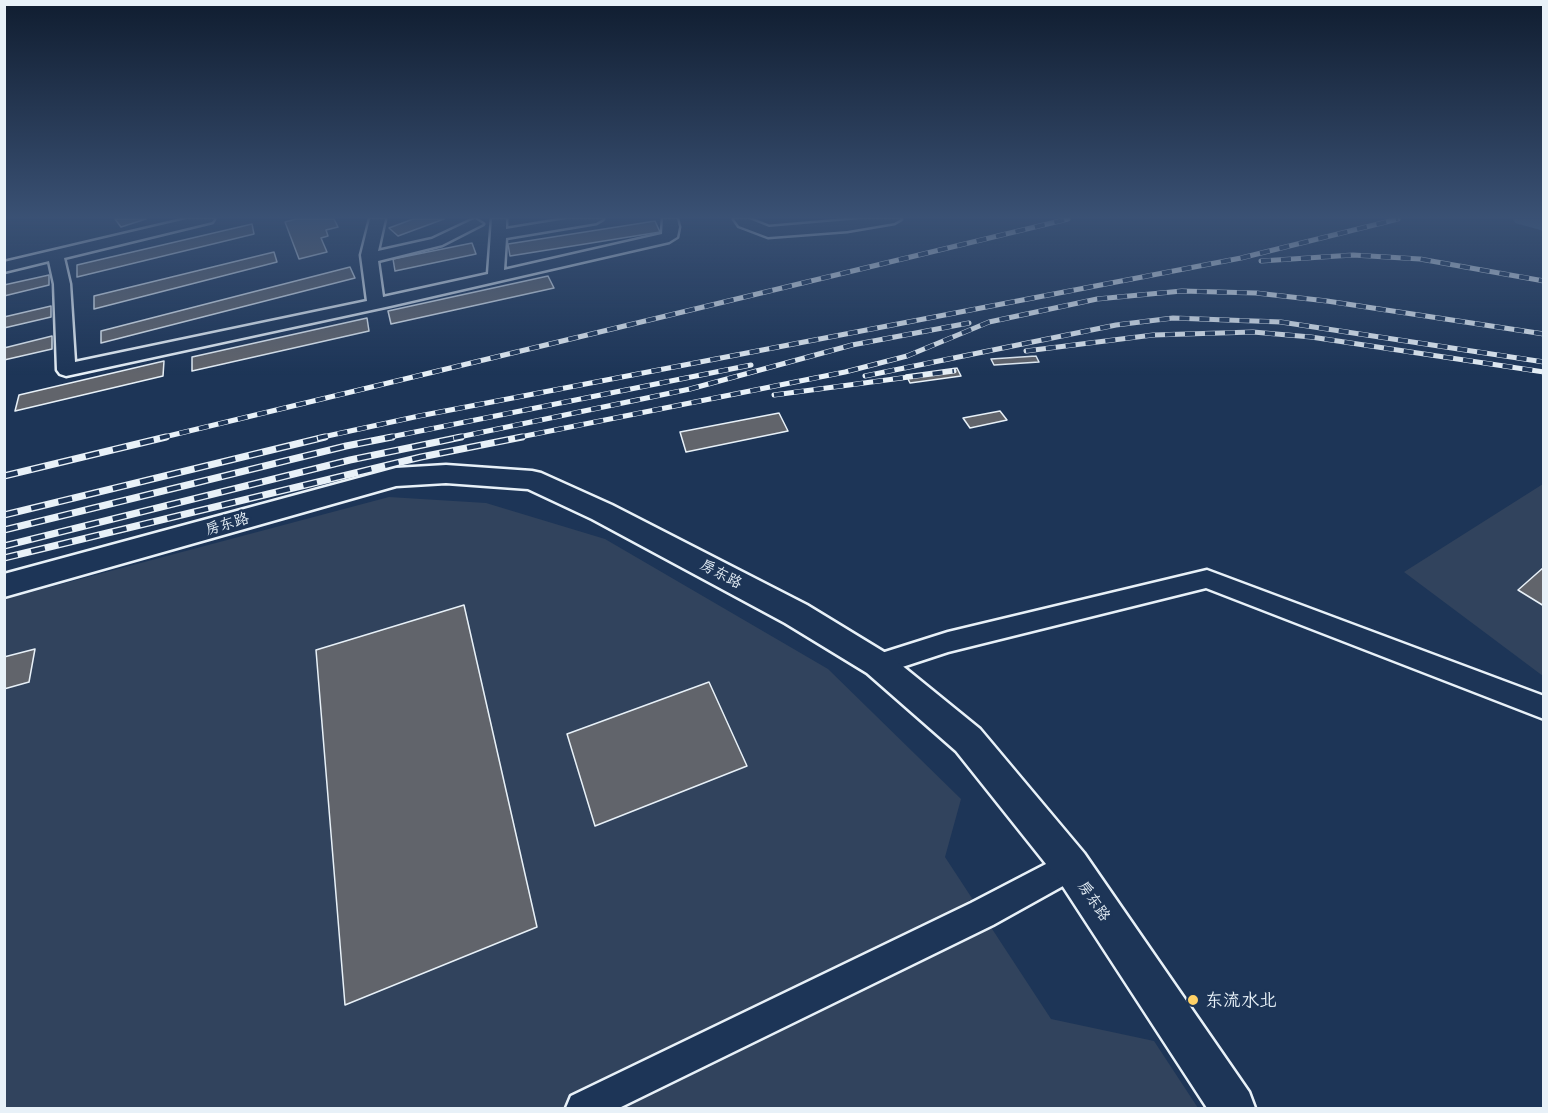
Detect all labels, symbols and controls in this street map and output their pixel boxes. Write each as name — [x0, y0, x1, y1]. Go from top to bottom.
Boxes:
street label: 房东路 — [203, 509, 251, 539]
street label: 房东路 — [697, 555, 745, 593]
street label: 房东路 — [1074, 877, 1114, 925]
place label: 东流水北 — [1205, 989, 1277, 1011]
marker: 东流水北 — [1186, 993, 1200, 1007]

